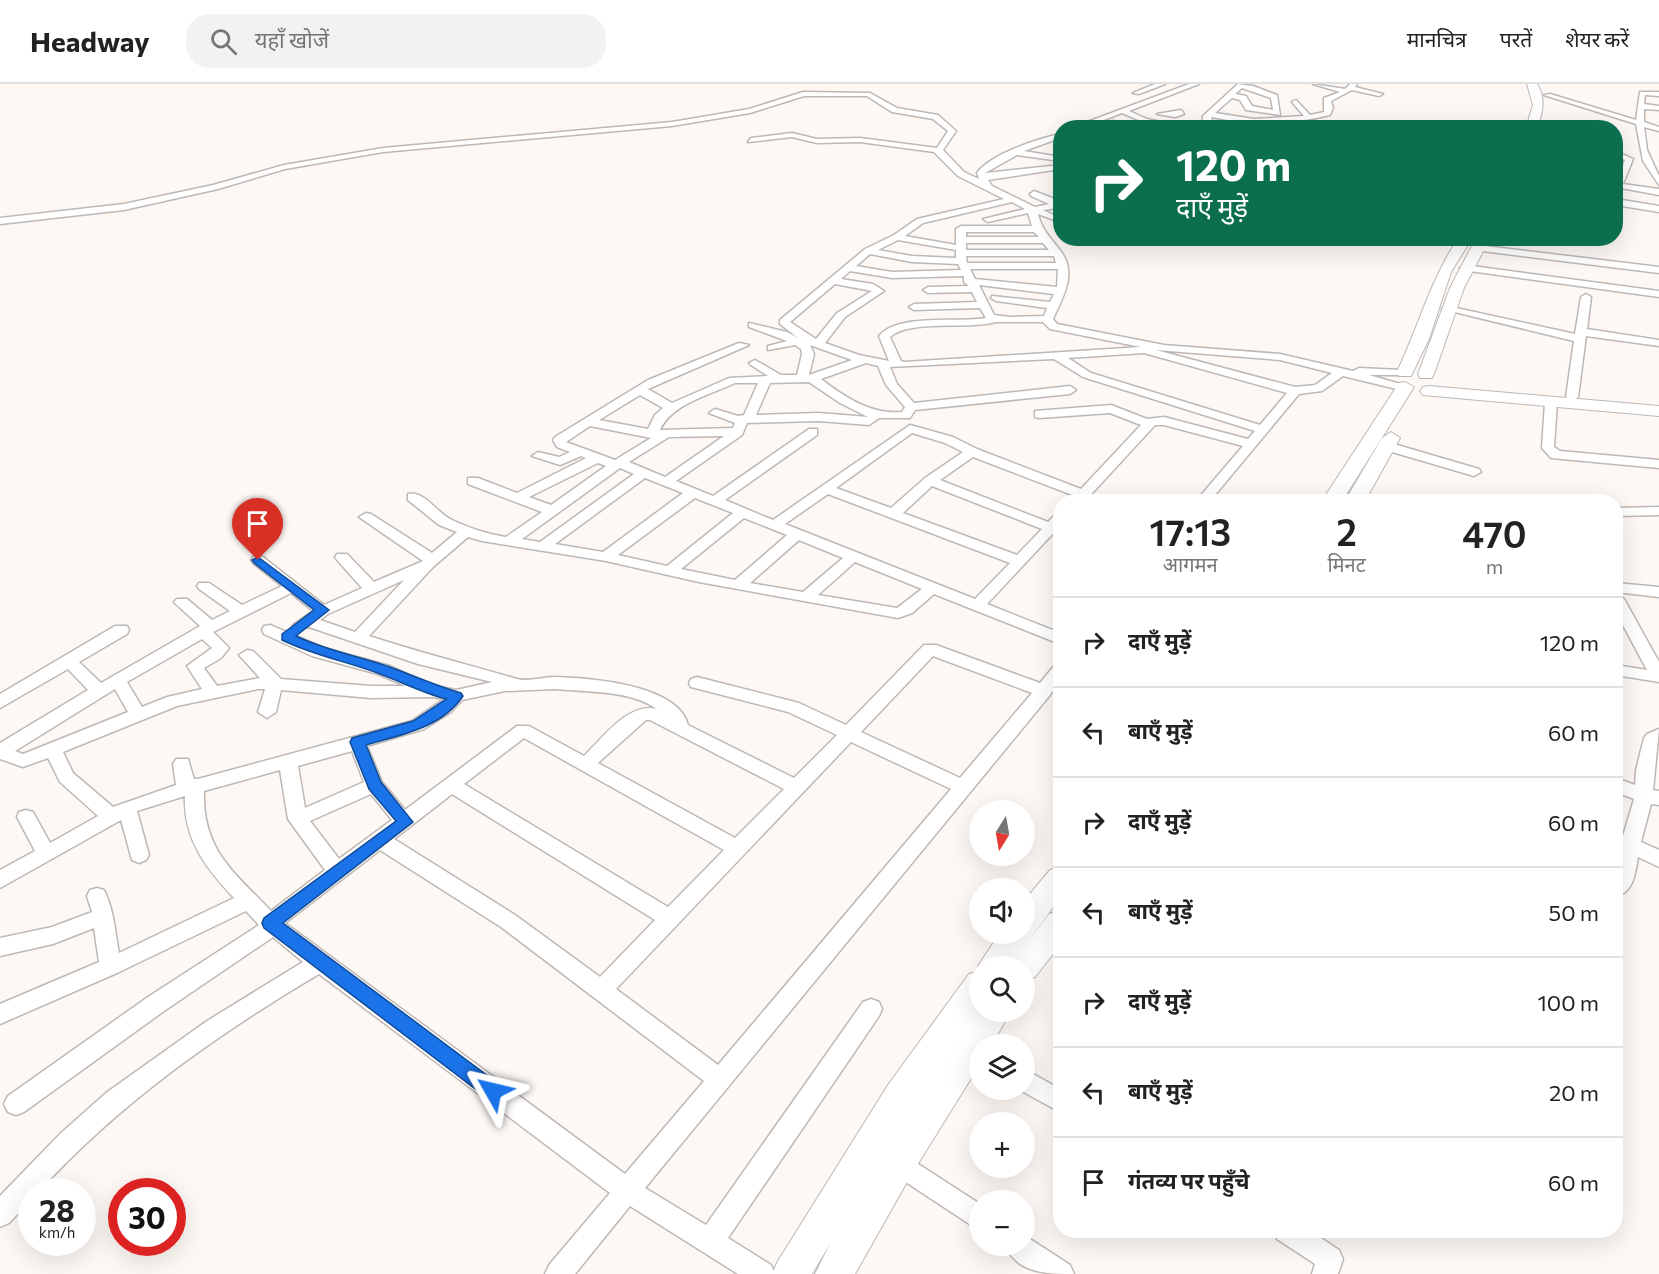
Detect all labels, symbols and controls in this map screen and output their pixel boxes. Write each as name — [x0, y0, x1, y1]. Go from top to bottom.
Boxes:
search box — [186, 14, 606, 68]
text: Headway — [30, 24, 150, 58]
icon: search — [207, 25, 240, 58]
text: यहाँ खोजें — [255, 26, 329, 53]
text: मानचित्र — [1407, 26, 1467, 51]
text: परतें — [1500, 26, 1532, 51]
text: शेयर करें — [1565, 26, 1629, 51]
text: 120 m — [1176, 138, 1291, 190]
icon: right — [1077, 144, 1155, 222]
text: दाएँ मुड़ें — [1176, 190, 1248, 223]
pin — [232, 498, 283, 560]
icon: arrive — [241, 507, 274, 540]
text: 17:13 — [1149, 509, 1231, 553]
text: 2 — [1336, 509, 1357, 553]
text: 470 — [1462, 511, 1527, 555]
text: आगमन — [1163, 552, 1218, 576]
text: मिनट — [1327, 552, 1366, 576]
text: m — [1486, 554, 1503, 578]
icon: right — [1077, 626, 1110, 659]
text: दाएँ मुड़ें — [1128, 627, 1191, 654]
text: 120 m — [1540, 629, 1599, 656]
icon: left — [1077, 716, 1110, 749]
text: बाएँ मुड़ें — [1128, 717, 1193, 744]
text: 60 m — [1548, 719, 1599, 746]
north arrow — [969, 800, 1035, 866]
map controls — [969, 800, 1035, 1256]
icon: right — [1077, 806, 1110, 839]
text: दाएँ मुड़ें — [1128, 807, 1191, 834]
text: 60 m — [1548, 809, 1599, 836]
button: sound — [969, 878, 1035, 944]
icon: left — [1077, 896, 1110, 929]
text: बाएँ मुड़ें — [1128, 897, 1193, 924]
text: 50 m — [1549, 899, 1599, 926]
button: search — [969, 956, 1035, 1022]
icon: right — [1077, 986, 1110, 1019]
text: दाएँ मुड़ें — [1128, 987, 1191, 1014]
text: 100 m — [1537, 989, 1599, 1016]
button: layers — [969, 1034, 1035, 1100]
position arrow — [461, 1059, 525, 1123]
icon: left — [1077, 1076, 1110, 1109]
text: बाएँ मुड़ें — [1128, 1077, 1193, 1104]
text: 20 m — [1549, 1079, 1599, 1106]
button: + — [969, 1112, 1035, 1178]
icon: arrive — [1077, 1166, 1110, 1199]
text: गंतव्य पर पहुँचे — [1128, 1167, 1250, 1194]
text: 60 m — [1548, 1169, 1599, 1196]
speed limit sign: 30 — [108, 1178, 186, 1256]
button: − — [969, 1190, 1035, 1256]
text: 28 — [39, 1191, 75, 1228]
text: km/h — [39, 1223, 75, 1241]

